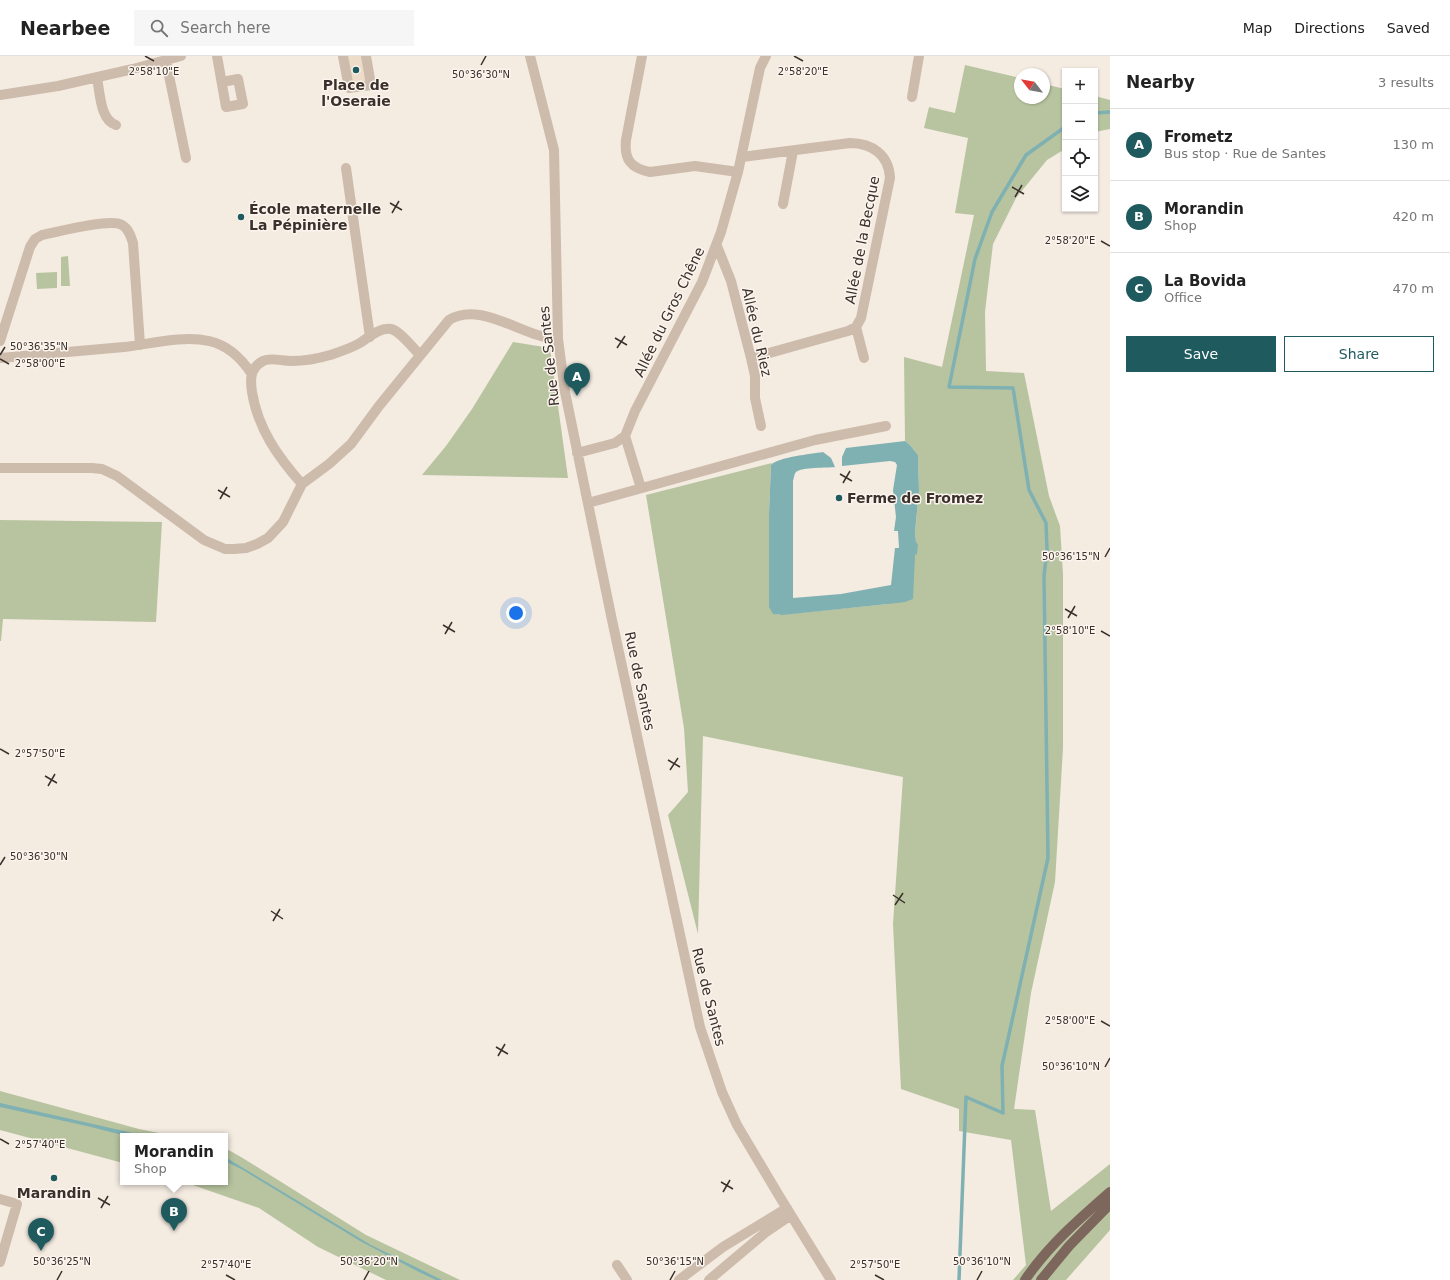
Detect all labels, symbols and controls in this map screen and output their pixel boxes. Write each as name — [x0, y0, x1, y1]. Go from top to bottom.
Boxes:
search box — [134, 10, 414, 46]
text: Nearbee — [20, 17, 110, 39]
icon: search — [148, 17, 170, 39]
text: Search here — [180, 19, 270, 37]
text: Map — [1243, 20, 1272, 36]
text: Directions — [1294, 20, 1365, 36]
text: Saved — [1387, 20, 1430, 36]
marker: Place de l'Oseraie — [351, 65, 361, 75]
text: 2°58'10"E — [129, 66, 179, 77]
text: 2°58'20"E — [778, 66, 828, 77]
north arrow — [1014, 68, 1050, 104]
map controls — [1062, 68, 1098, 212]
button: + — [1062, 68, 1098, 104]
text: 50°36'30"N — [452, 69, 510, 80]
text: Nearby — [1126, 72, 1195, 92]
text: 3 results — [1378, 75, 1434, 90]
place label: Place de l'Oseraie — [321, 77, 391, 109]
button: − — [1062, 104, 1098, 140]
text: Frometz — [1164, 128, 1233, 146]
text: A — [1134, 137, 1144, 152]
text: 130 m — [1392, 137, 1434, 152]
button: locate — [1062, 140, 1098, 176]
text: Bus stop · Rue de Santes — [1164, 146, 1326, 161]
street label: Allée de la Becque — [842, 175, 882, 305]
button: layers — [1062, 176, 1098, 212]
text: Morandin — [1164, 200, 1244, 218]
place label: École maternelle La Pépinière — [249, 201, 381, 233]
text: B — [1134, 209, 1144, 224]
text: 420 m — [1392, 209, 1434, 224]
marker: École maternelle La Pépinière — [236, 212, 246, 222]
text: Shop — [1164, 218, 1197, 233]
text: 2°58'20"E — [1045, 235, 1095, 246]
street label: Allée du Gros Chêne — [631, 244, 707, 380]
text: La Bovida — [1164, 272, 1246, 290]
text: C — [1134, 281, 1144, 296]
text: 470 m — [1392, 281, 1434, 296]
street label: Allée du Riez — [739, 286, 775, 378]
text: Office — [1164, 290, 1202, 305]
street label: Rue de Santes — [536, 305, 562, 407]
button: Save — [1126, 336, 1276, 372]
button: Share — [1284, 336, 1434, 372]
text: 50°36'35"N — [10, 341, 68, 352]
text: 2°58'00"E — [15, 358, 65, 369]
pin: A — [564, 363, 590, 396]
place label: Ferme de Fromez — [847, 490, 983, 506]
marker: Ferme de Fromez — [834, 493, 844, 503]
text: 50°36'15"N — [1042, 551, 1100, 562]
your location — [506, 603, 526, 623]
text: 2°58'10"E — [1045, 625, 1095, 636]
street label: Rue de Santes — [622, 630, 658, 732]
text: 2°57'50"E — [15, 748, 65, 759]
text: 50°36'30"N — [10, 851, 68, 862]
street label: Rue de Santes — [689, 946, 729, 1048]
text: 2°58'00"E — [1045, 1015, 1095, 1026]
text: 50°36'10"N — [1042, 1061, 1100, 1072]
popup — [120, 1133, 228, 1185]
text: 2°57'40"E — [15, 1139, 65, 1150]
text: Morandin — [134, 1143, 214, 1161]
text: Shop — [134, 1161, 167, 1176]
marker: Marandin — [49, 1173, 59, 1183]
place label: Marandin — [17, 1185, 91, 1201]
pin: B — [161, 1198, 187, 1231]
pin: C — [28, 1218, 54, 1251]
text: 50°36'25"N — [33, 1256, 91, 1267]
text: 50°36'20"N — [340, 1256, 398, 1267]
text: 50°36'15"N — [646, 1256, 704, 1267]
text: 50°36'10"N — [953, 1256, 1011, 1267]
text: 2°57'40"E — [201, 1259, 251, 1270]
text: 2°57'50"E — [850, 1259, 900, 1270]

